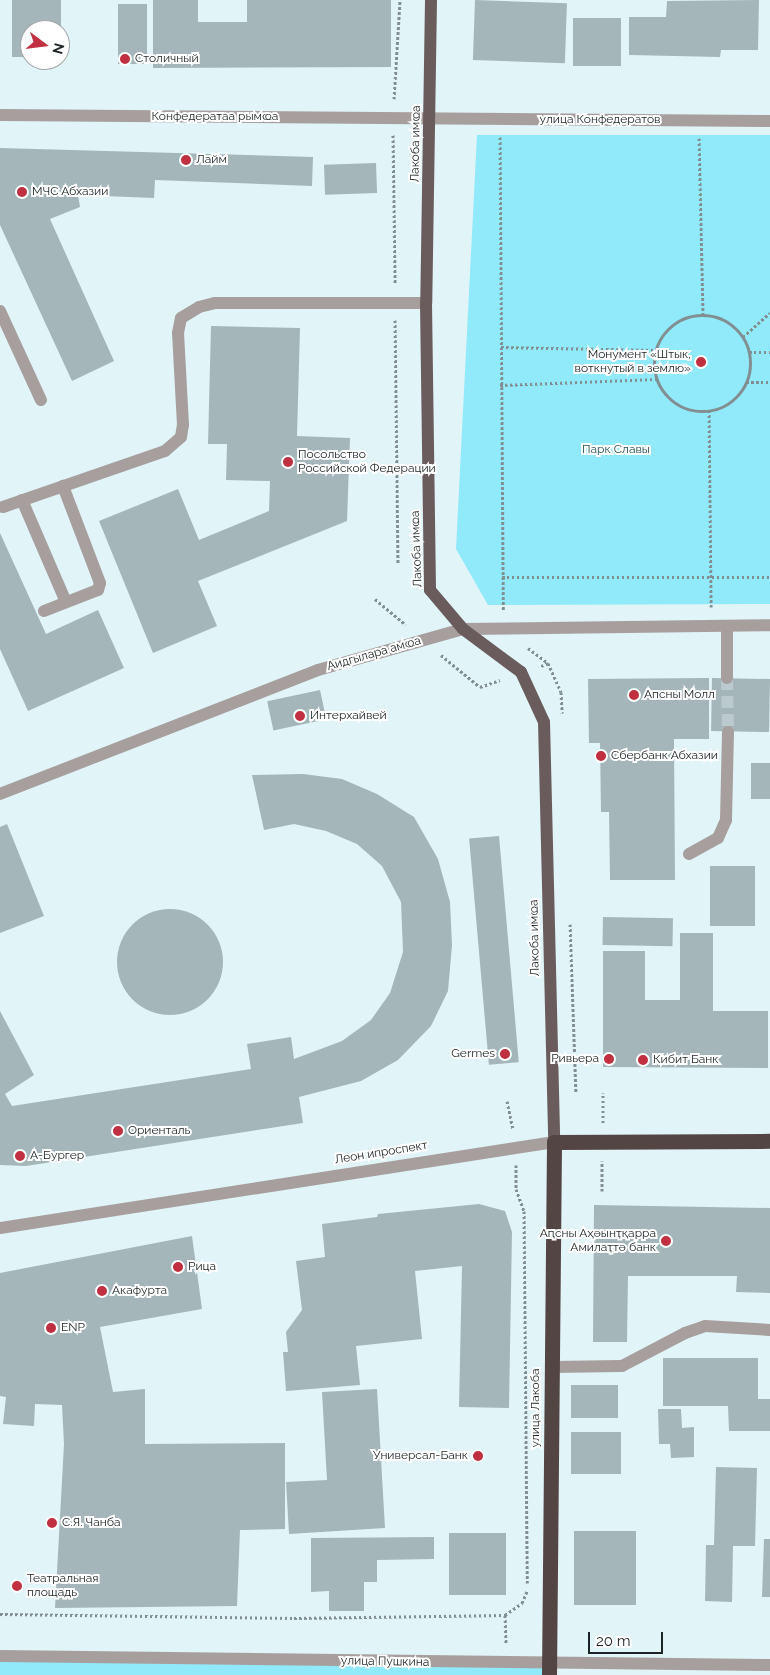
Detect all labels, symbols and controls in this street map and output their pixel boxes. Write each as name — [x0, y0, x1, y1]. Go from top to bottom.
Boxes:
north arrow — [20, 20, 70, 70]
text: N — [49, 41, 68, 56]
place label: Столичный — [135, 52, 199, 66]
marker: Столичный — [119, 53, 131, 65]
street label: Лакоба имҩа — [408, 105, 424, 183]
street label: Конфедератаа рымҩа — [152, 110, 278, 124]
street label: улица Конфедератов — [540, 113, 660, 127]
place label: Лайм — [196, 153, 227, 167]
marker: Лайм — [180, 154, 192, 166]
place label: МЧС Абхазии — [32, 185, 109, 199]
marker: МЧС Абхазии — [16, 186, 28, 198]
place label: Монумент «Штык, воткнутый в землю» — [575, 348, 691, 376]
marker: Монумент «Штык, воткнутый в землю» — [695, 356, 707, 368]
park label: Парк Славы — [582, 443, 650, 457]
place label: Посольство Российской Федерации — [298, 448, 436, 476]
marker: Посольство Российской Федерации — [282, 456, 294, 468]
street label: Лакоба имҩа — [408, 510, 426, 588]
street label: Аидгылара амҩа — [325, 634, 423, 674]
place label: Апсны Молл — [644, 688, 715, 702]
marker: Апсны Молл — [628, 689, 640, 701]
place label: Интерхайвей — [310, 709, 387, 723]
marker: Интерхайвей — [294, 710, 306, 722]
place label: Сбербанк Абхазии — [611, 749, 718, 763]
marker: Сбербанк Абхазии — [595, 750, 607, 762]
street label: Лакоба имҩа — [527, 899, 543, 977]
place label: Germes — [451, 1047, 495, 1061]
marker: Germes — [499, 1048, 511, 1060]
place label: Ривьера — [551, 1052, 599, 1066]
marker: Ривьера — [603, 1053, 615, 1065]
place label: Кибит Банк — [653, 1053, 719, 1067]
marker: Кибит Банк — [637, 1054, 649, 1066]
place label: Ориенталь — [128, 1124, 190, 1138]
marker: Ориенталь — [112, 1125, 124, 1137]
street label: Леон ипроспект — [334, 1139, 428, 1167]
place label: А-Бургер — [30, 1149, 84, 1163]
marker: А-Бургер — [14, 1150, 26, 1162]
place label: Аԥсны Аҳәынҭқарра Амилаҭтә банк — [539, 1227, 656, 1255]
marker: Аԥсны Аҳәынҭқарра Амилаҭтә банк — [660, 1235, 672, 1247]
place label: Рица — [188, 1260, 216, 1274]
marker: Рица — [172, 1261, 184, 1273]
place label: Акафурта — [112, 1284, 167, 1298]
marker: Акафурта — [96, 1285, 108, 1297]
place label: ENP — [61, 1321, 85, 1335]
marker: ENP — [45, 1322, 57, 1334]
street label: улица Лакоба — [529, 1368, 543, 1448]
place label: Универсал-Банк — [373, 1449, 468, 1463]
marker: Универсал-Банк — [472, 1450, 484, 1462]
place label: С.Я. Чанба — [62, 1516, 121, 1530]
marker: С.Я. Чанба — [46, 1517, 58, 1529]
place label: Театральная площадь — [27, 1572, 99, 1600]
marker: Театральная площадь — [11, 1580, 23, 1592]
scale bar — [590, 1622, 665, 1654]
text: 20 m — [596, 1632, 631, 1650]
street label: улица Пушкина — [341, 1654, 429, 1670]

